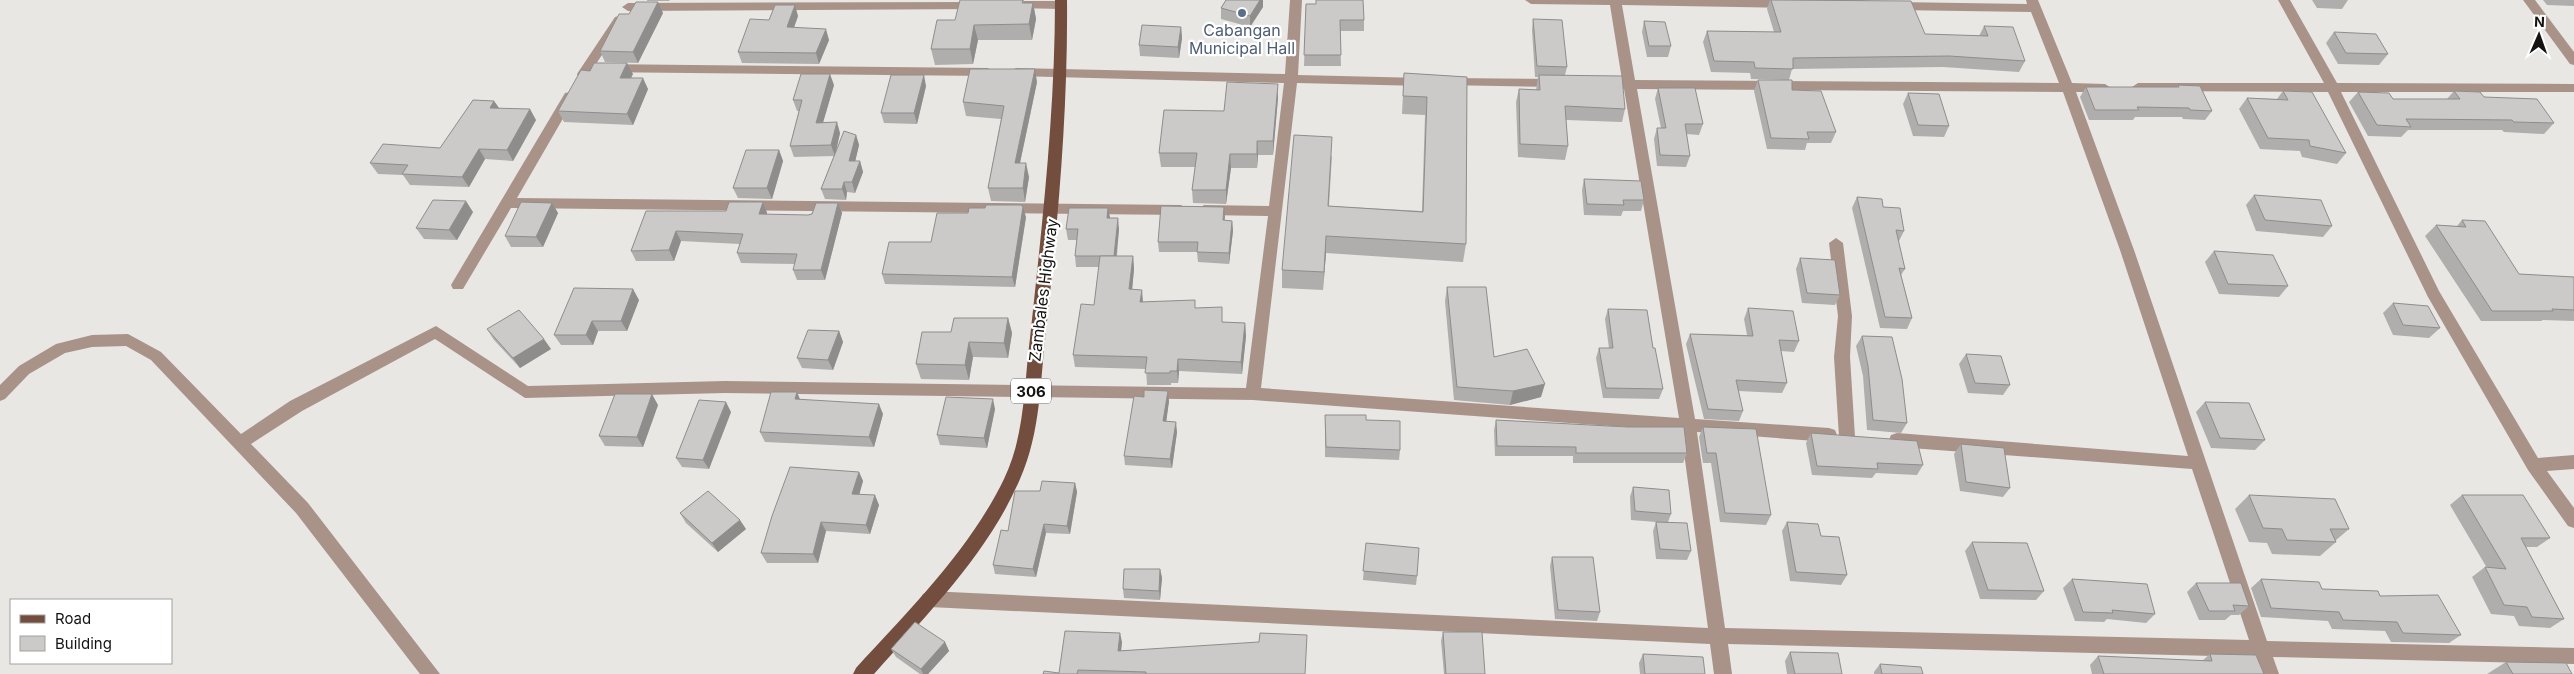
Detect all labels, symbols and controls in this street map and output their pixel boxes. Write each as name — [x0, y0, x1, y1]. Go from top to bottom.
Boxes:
marker: Cabangan Municipal Hall — [1236, 7, 1248, 19]
north arrow — [2514, 10, 2564, 60]
text: N — [2534, 13, 2545, 30]
place label: Cabangan Municipal Hall — [1189, 20, 1295, 58]
street label: Zambales Highway — [1024, 217, 1062, 363]
road number: 306 — [1011, 378, 1051, 404]
legend — [10, 599, 172, 664]
text: Road — [55, 609, 91, 628]
text: Building — [55, 634, 112, 653]

